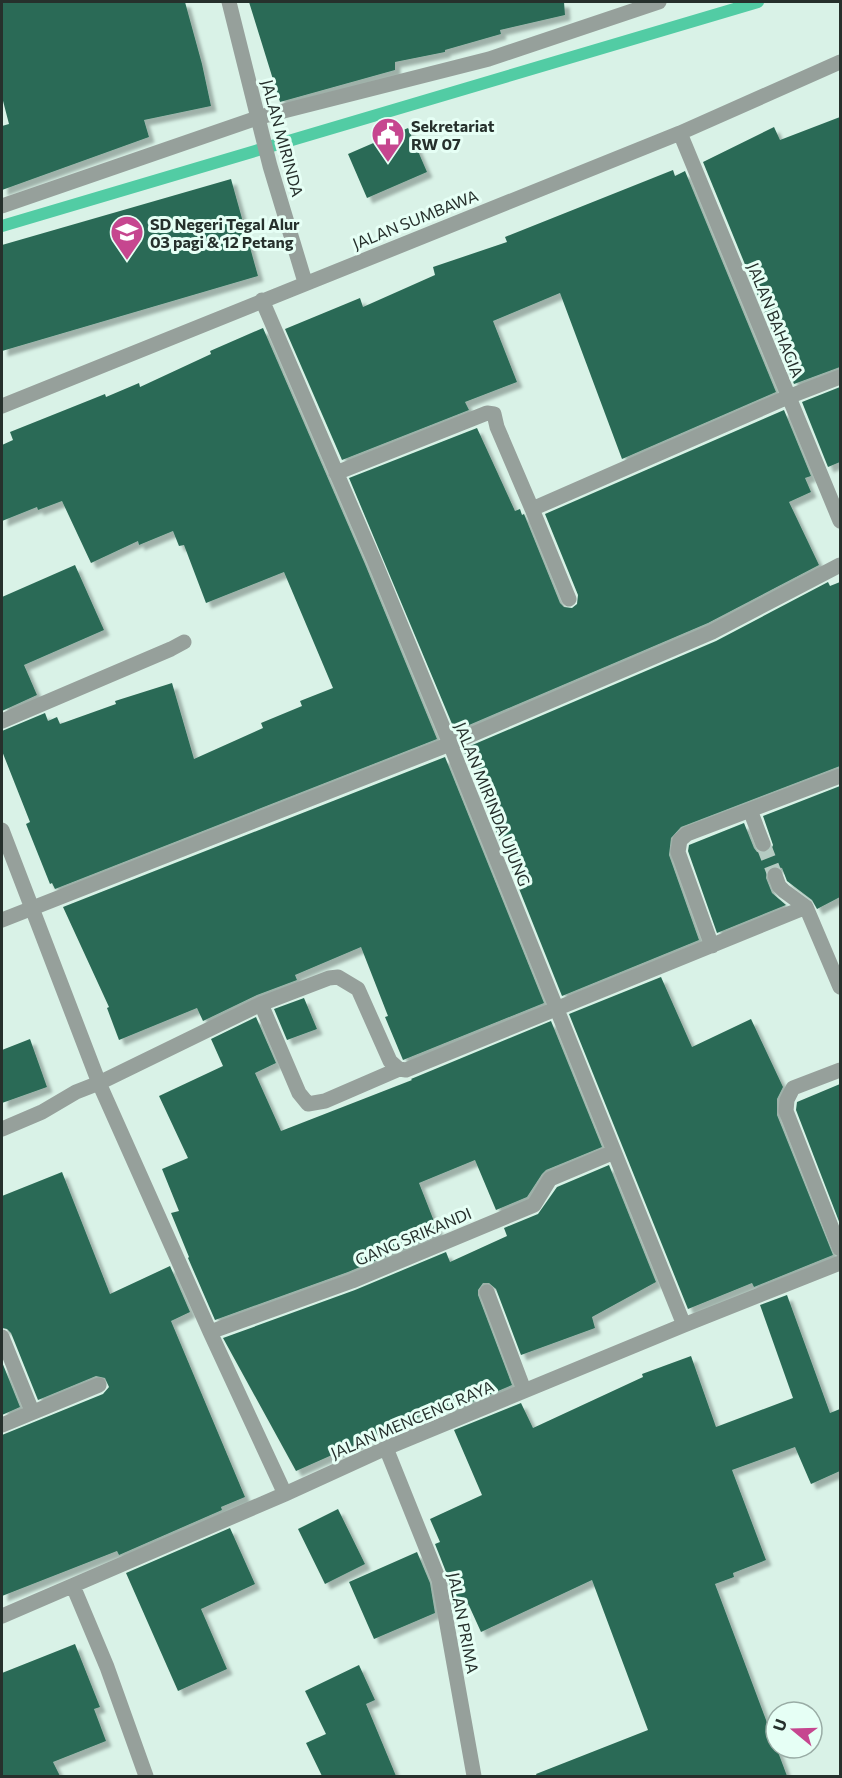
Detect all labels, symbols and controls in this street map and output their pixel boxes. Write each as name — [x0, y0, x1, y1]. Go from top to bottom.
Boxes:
street label: JALAN MIRINDA — [258, 77, 308, 199]
public building icon: Sekretariat RW 07 — [370, 116, 406, 163]
place label: Sekretariat RW 07 — [411, 116, 495, 153]
street label: JALAN SUMBAWA — [350, 185, 480, 253]
school or university icon: SD Negeri Tegal Alur 03 pagi & 12 Petang — [109, 214, 145, 261]
place label: SD Negeri Tegal Alur 03 pagi & 12 Petang — [150, 214, 300, 251]
street label: JALAN BAHAGIA — [744, 260, 808, 380]
street label: JALAN MIRINDA UJUNG — [451, 719, 535, 889]
street label: GANG SRIKANDI — [352, 1203, 474, 1269]
street label: JALAN MENCENG RAYA — [327, 1376, 497, 1462]
street label: JALAN PRIMA — [445, 1571, 483, 1675]
north arrow — [764, 1700, 824, 1760]
text: U — [768, 1716, 790, 1734]

